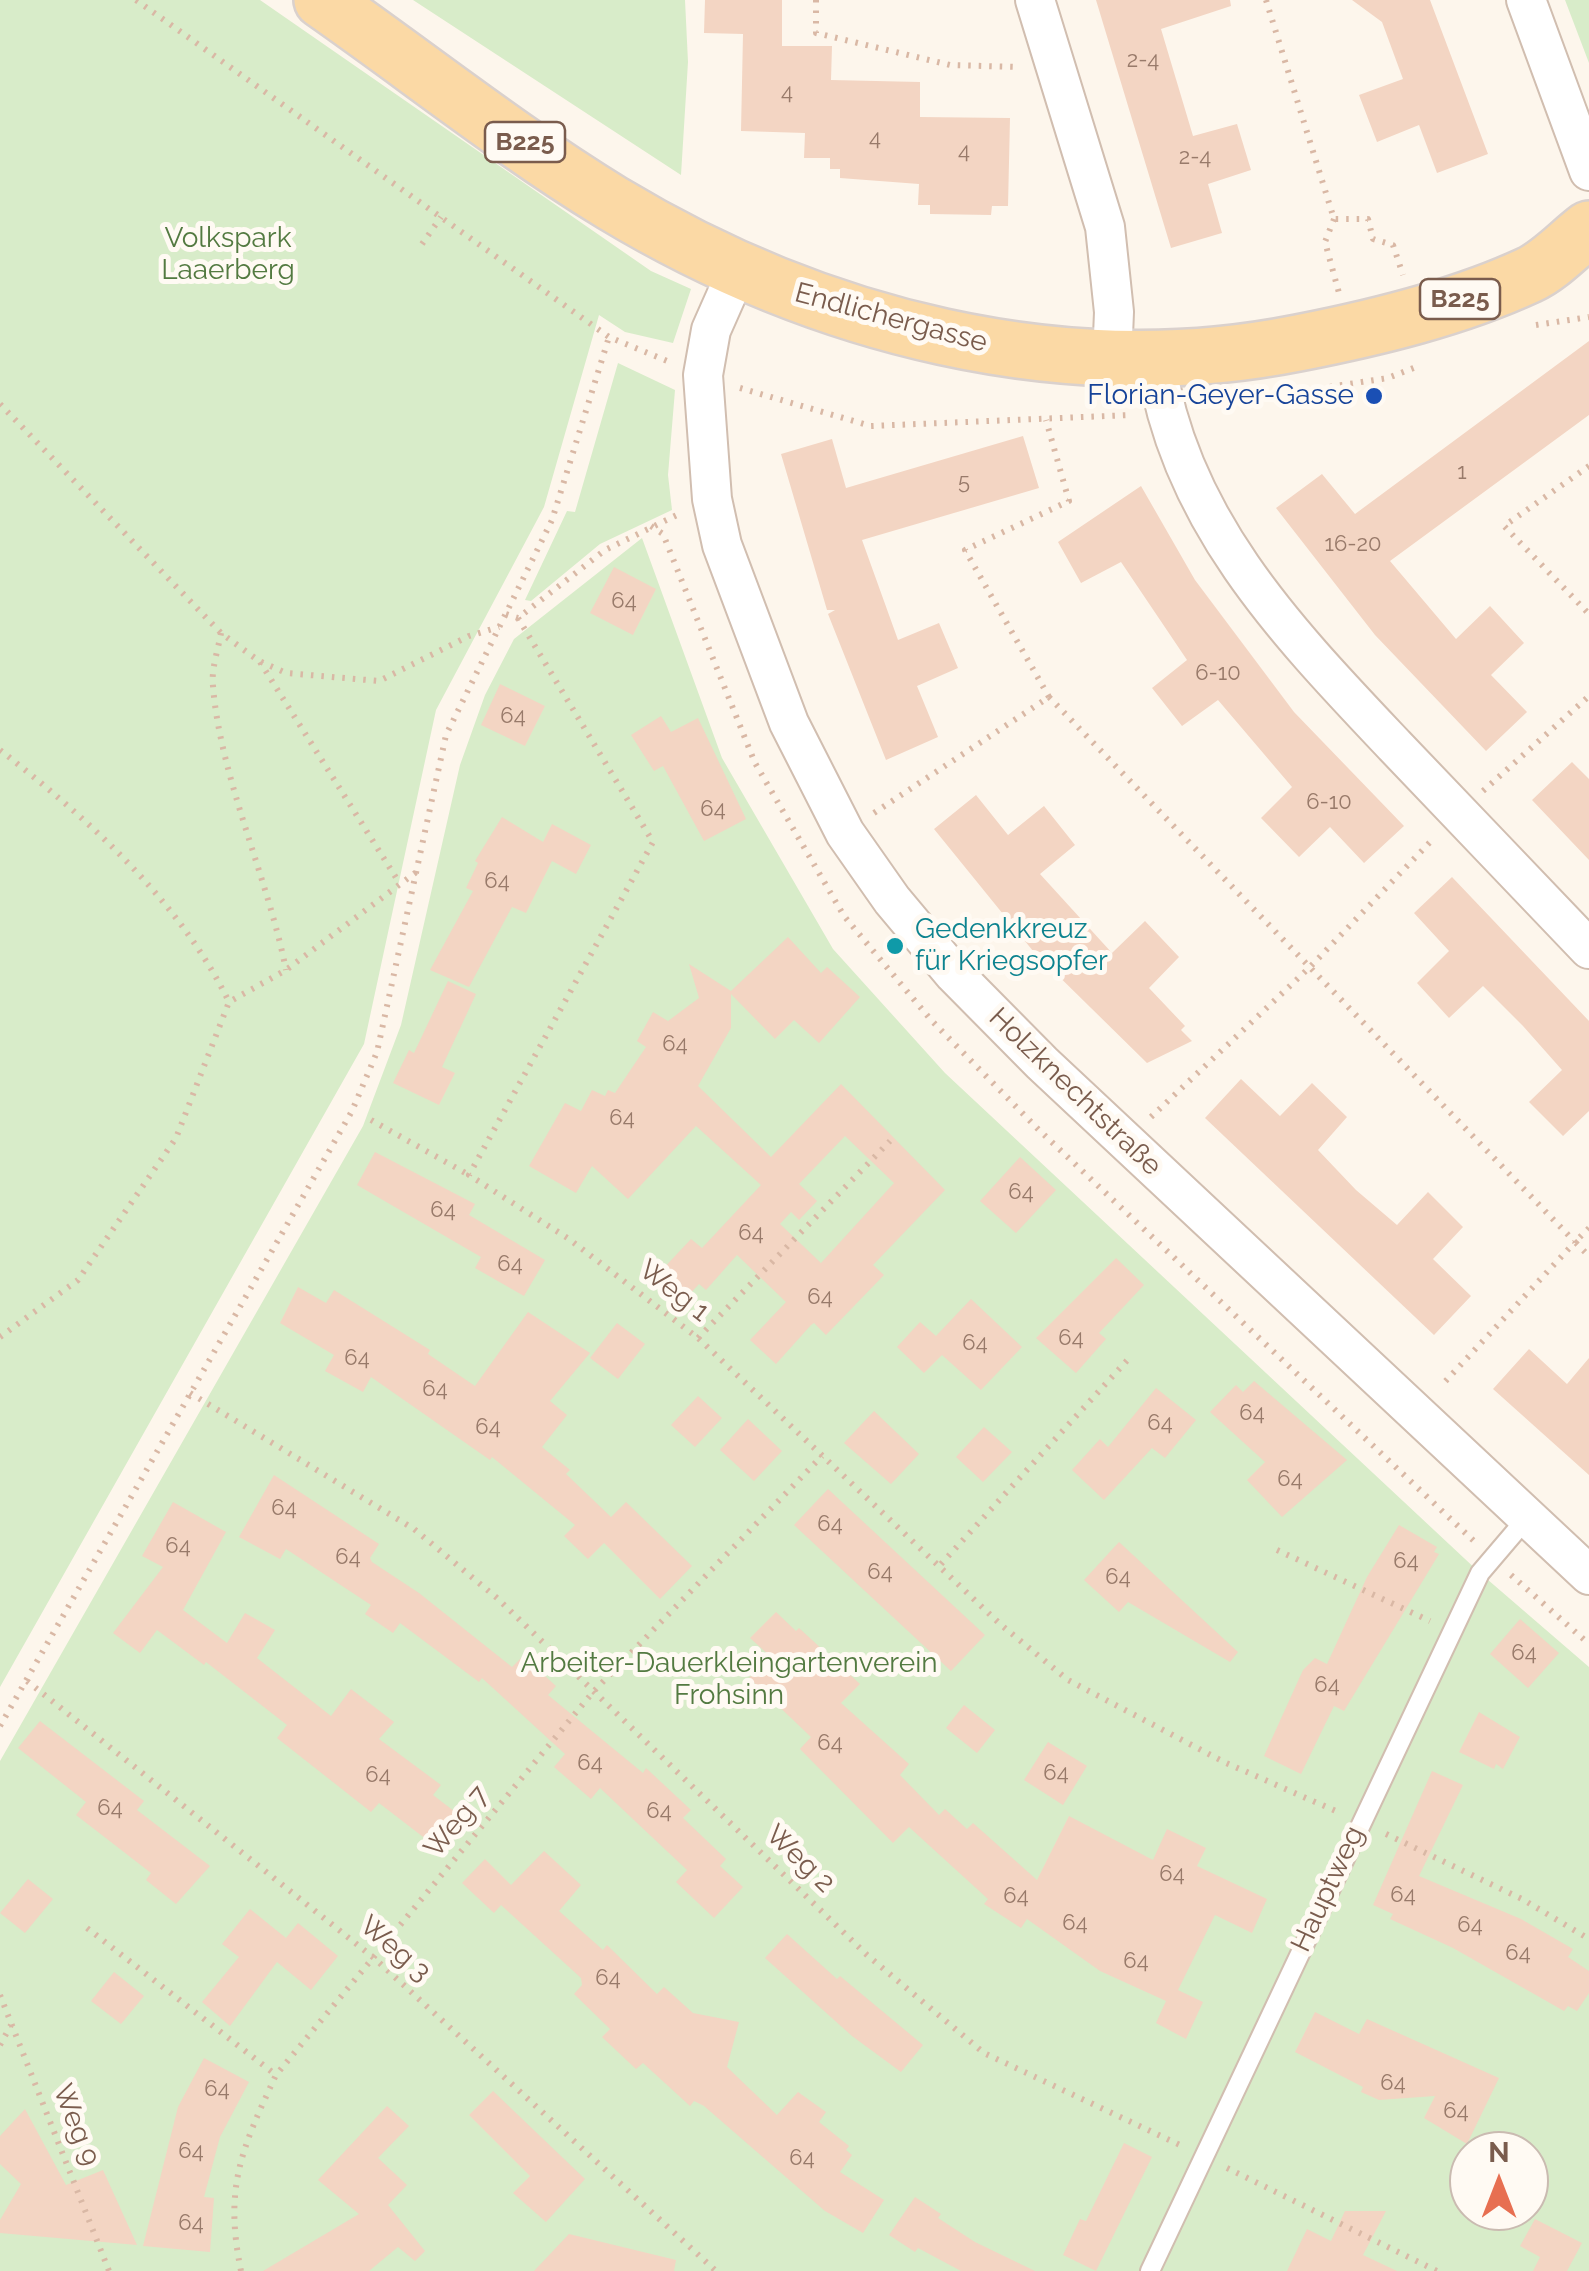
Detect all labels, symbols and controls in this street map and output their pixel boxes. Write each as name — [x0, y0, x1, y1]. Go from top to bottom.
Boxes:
house number: 2-4 — [1127, 47, 1159, 73]
house number: 4 — [781, 79, 793, 105]
road number: B225 — [485, 122, 565, 162]
house number: 4 — [869, 125, 881, 151]
house number: 4 — [958, 138, 970, 164]
house number: 2-4 — [1179, 144, 1211, 170]
park label: Volkspark Laaerberg — [161, 222, 295, 288]
street label: Endlichergasse — [791, 276, 991, 360]
road number: B225 — [1420, 279, 1500, 319]
place label: Florian-Geyer-Gasse — [1087, 379, 1354, 413]
marker: Florian-Geyer-Gasse — [1363, 385, 1385, 407]
house number: 1 — [1457, 459, 1467, 485]
house number: 5 — [958, 469, 970, 495]
house number: 16-20 — [1325, 531, 1381, 557]
house number: 64 — [611, 588, 637, 614]
house number: 6-10 — [1195, 660, 1241, 686]
house number: 64 — [500, 703, 526, 729]
house number: 6-10 — [1306, 789, 1352, 815]
house number: 64 — [700, 796, 726, 822]
house number: 64 — [484, 868, 510, 894]
place label: Gedenkkreuz für Kriegsopfer — [915, 913, 1108, 979]
marker: Gedenkkreuz für Kriegsopfer — [884, 935, 906, 957]
street label: Holzknechtstraße — [982, 1001, 1168, 1183]
house number: 64 — [662, 1031, 688, 1057]
house number: 64 — [609, 1105, 635, 1131]
house number: 64 — [1008, 1179, 1034, 1205]
house number: 64 — [430, 1197, 456, 1223]
house number: 64 — [738, 1220, 764, 1246]
house number: 64 — [497, 1251, 523, 1277]
street label: Weg 1 — [632, 1253, 716, 1329]
house number: 64 — [807, 1284, 833, 1310]
house number: 64 — [1058, 1325, 1084, 1351]
house number: 64 — [962, 1330, 988, 1356]
house number: 64 — [344, 1345, 370, 1371]
house number: 64 — [422, 1376, 448, 1402]
house number: 64 — [1239, 1400, 1265, 1426]
house number: 64 — [1147, 1410, 1173, 1436]
house number: 64 — [475, 1414, 501, 1440]
house number: 64 — [1277, 1466, 1303, 1492]
house number: 64 — [271, 1495, 297, 1521]
house number: 64 — [817, 1511, 843, 1537]
house number: 64 — [165, 1533, 191, 1559]
house number: 64 — [335, 1544, 361, 1570]
house number: 64 — [1393, 1548, 1419, 1574]
house number: 64 — [867, 1559, 893, 1585]
house number: 64 — [1105, 1564, 1131, 1590]
house number: 64 — [1511, 1640, 1537, 1666]
park label: Arbeiter-Dauerkleingartenverein Frohsinn — [520, 1647, 938, 1713]
house number: 64 — [1314, 1672, 1340, 1698]
house number: 64 — [817, 1730, 843, 1756]
house number: 64 — [577, 1750, 603, 1776]
house number: 64 — [1043, 1760, 1069, 1786]
house number: 64 — [365, 1762, 391, 1788]
street label: Weg 7 — [417, 1779, 497, 1865]
house number: 64 — [97, 1795, 123, 1821]
house number: 64 — [646, 1798, 672, 1824]
street label: Weg 2 — [759, 1818, 841, 1900]
street label: Hauptweg — [1284, 1821, 1372, 1957]
house number: 64 — [1159, 1861, 1185, 1887]
house number: 64 — [1390, 1882, 1416, 1908]
house number: 64 — [1003, 1883, 1029, 1909]
street label: Weg 3 — [353, 1909, 437, 1989]
house number: 64 — [1062, 1910, 1088, 1936]
house number: 64 — [1457, 1912, 1483, 1938]
house number: 64 — [1505, 1940, 1531, 1966]
house number: 64 — [1123, 1948, 1149, 1974]
house number: 64 — [595, 1965, 621, 1991]
house number: 64 — [1380, 2070, 1406, 2096]
house number: 64 — [204, 2076, 230, 2102]
street label: Weg 9 — [45, 2079, 107, 2171]
house number: 64 — [1443, 2098, 1469, 2124]
north arrow — [1449, 2131, 1549, 2231]
text: N — [1488, 2136, 1510, 2169]
house number: 64 — [178, 2138, 204, 2164]
house number: 64 — [789, 2145, 815, 2171]
house number: 64 — [178, 2210, 204, 2236]

